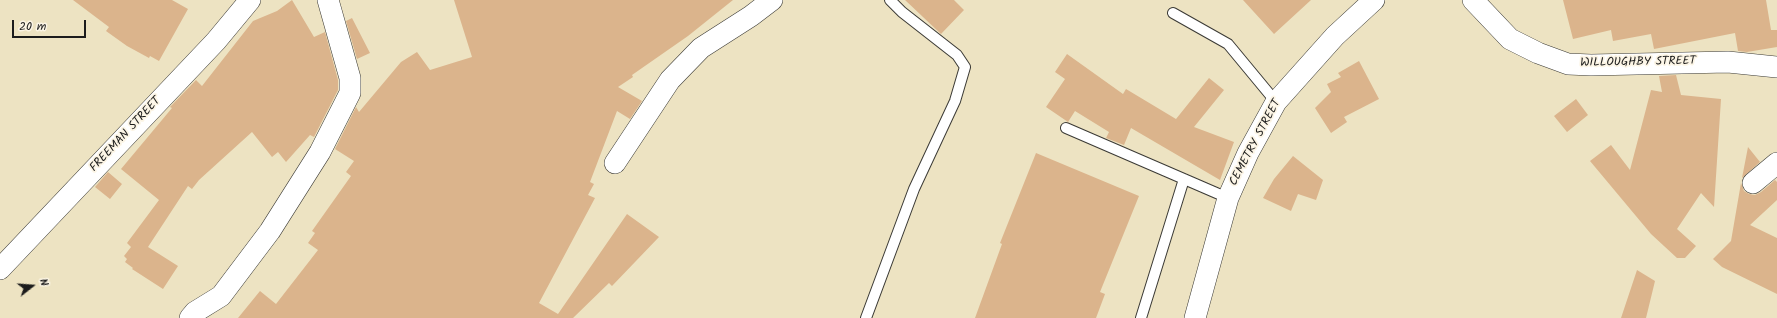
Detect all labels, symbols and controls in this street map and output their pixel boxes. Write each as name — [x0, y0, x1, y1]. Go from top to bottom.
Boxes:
scale bar — [14, 12, 88, 38]
text: 20 m — [19, 17, 46, 36]
street label: WILLOUGHBY STREET — [1580, 55, 1696, 71]
street label: FREEMAN STREET — [88, 95, 164, 175]
street label: CEMETRY STREET — [1227, 97, 1285, 189]
north arrow — [12, 266, 52, 306]
text: N — [34, 277, 53, 288]

